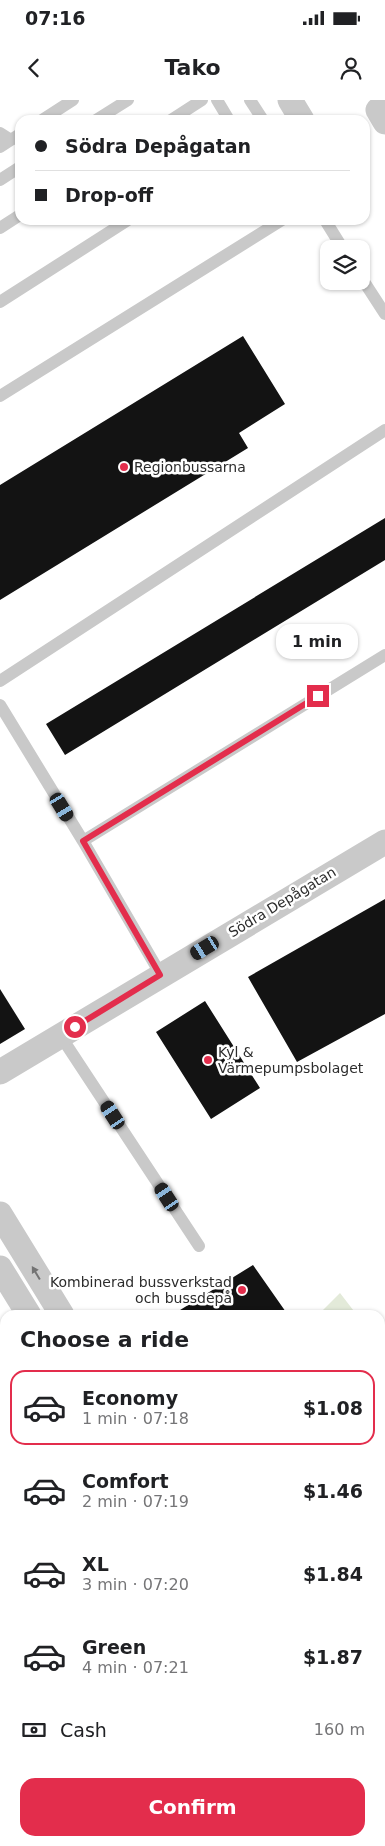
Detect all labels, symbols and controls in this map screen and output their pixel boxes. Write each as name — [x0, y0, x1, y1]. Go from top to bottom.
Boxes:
text: 07:16 — [25, 7, 85, 29]
icon: back — [20, 54, 48, 82]
icon: person — [337, 54, 365, 82]
text: Tako — [164, 55, 221, 80]
text: Södra Depågatan — [65, 135, 251, 157]
text: Drop-off — [65, 184, 153, 206]
map controls — [320, 240, 370, 290]
button: layers — [320, 240, 370, 290]
place label: Regionbussarna — [134, 459, 246, 475]
marker: Regionbussarna — [118, 461, 130, 473]
callout: 1 min — [277, 624, 359, 658]
text: 1 min — [292, 632, 342, 651]
route end — [307, 685, 329, 707]
car — [47, 790, 76, 824]
street label: Södra Depågatan — [225, 864, 339, 940]
car — [188, 934, 221, 962]
route start — [64, 1016, 86, 1038]
place label: Kyl & Värmepumpsbolaget — [218, 1044, 364, 1076]
marker: Kyl & Värmepumpsbolaget — [202, 1054, 214, 1066]
car — [98, 1098, 127, 1132]
car — [152, 1180, 181, 1214]
one-way arrow — [32, 1267, 41, 1280]
place label: Kombinerad bussverkstad och bussdepå — [50, 1274, 232, 1306]
marker: Kombinerad bussverkstad och bussdepå — [236, 1284, 248, 1296]
text: Choose a ride — [20, 1327, 189, 1352]
icon: car — [22, 1385, 67, 1430]
text: Economy — [82, 1387, 178, 1409]
text: $1.08 — [303, 1397, 363, 1419]
text: 1 min · 07:18 — [82, 1409, 189, 1428]
icon: car — [22, 1468, 67, 1513]
text: Comfort — [82, 1470, 169, 1492]
text: $1.46 — [303, 1480, 363, 1502]
text: 2 min · 07:19 — [82, 1492, 189, 1511]
icon: car — [22, 1551, 67, 1596]
text: XL — [82, 1553, 109, 1575]
text: $1.84 — [303, 1563, 363, 1585]
text: 3 min · 07:20 — [82, 1575, 189, 1594]
icon: car — [22, 1634, 67, 1679]
text: Green — [82, 1636, 146, 1658]
text: $1.87 — [303, 1646, 363, 1668]
text: 4 min · 07:21 — [82, 1658, 189, 1677]
icon: cash — [20, 1716, 48, 1744]
text: Cash — [60, 1719, 107, 1741]
text: 160 m — [314, 1720, 365, 1739]
button: Confirm — [20, 1778, 365, 1836]

